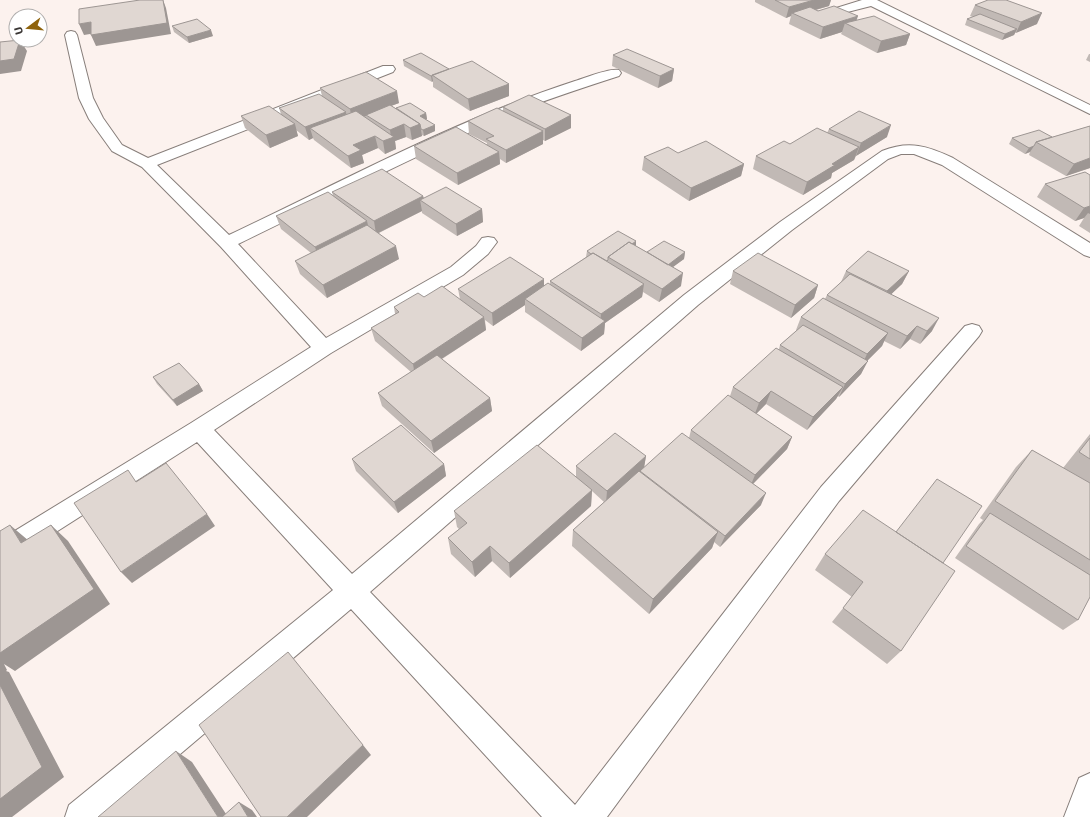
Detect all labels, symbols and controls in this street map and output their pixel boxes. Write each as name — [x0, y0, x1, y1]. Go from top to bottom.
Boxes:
north arrow — [8, 8, 48, 48]
text: U — [11, 25, 25, 36]

